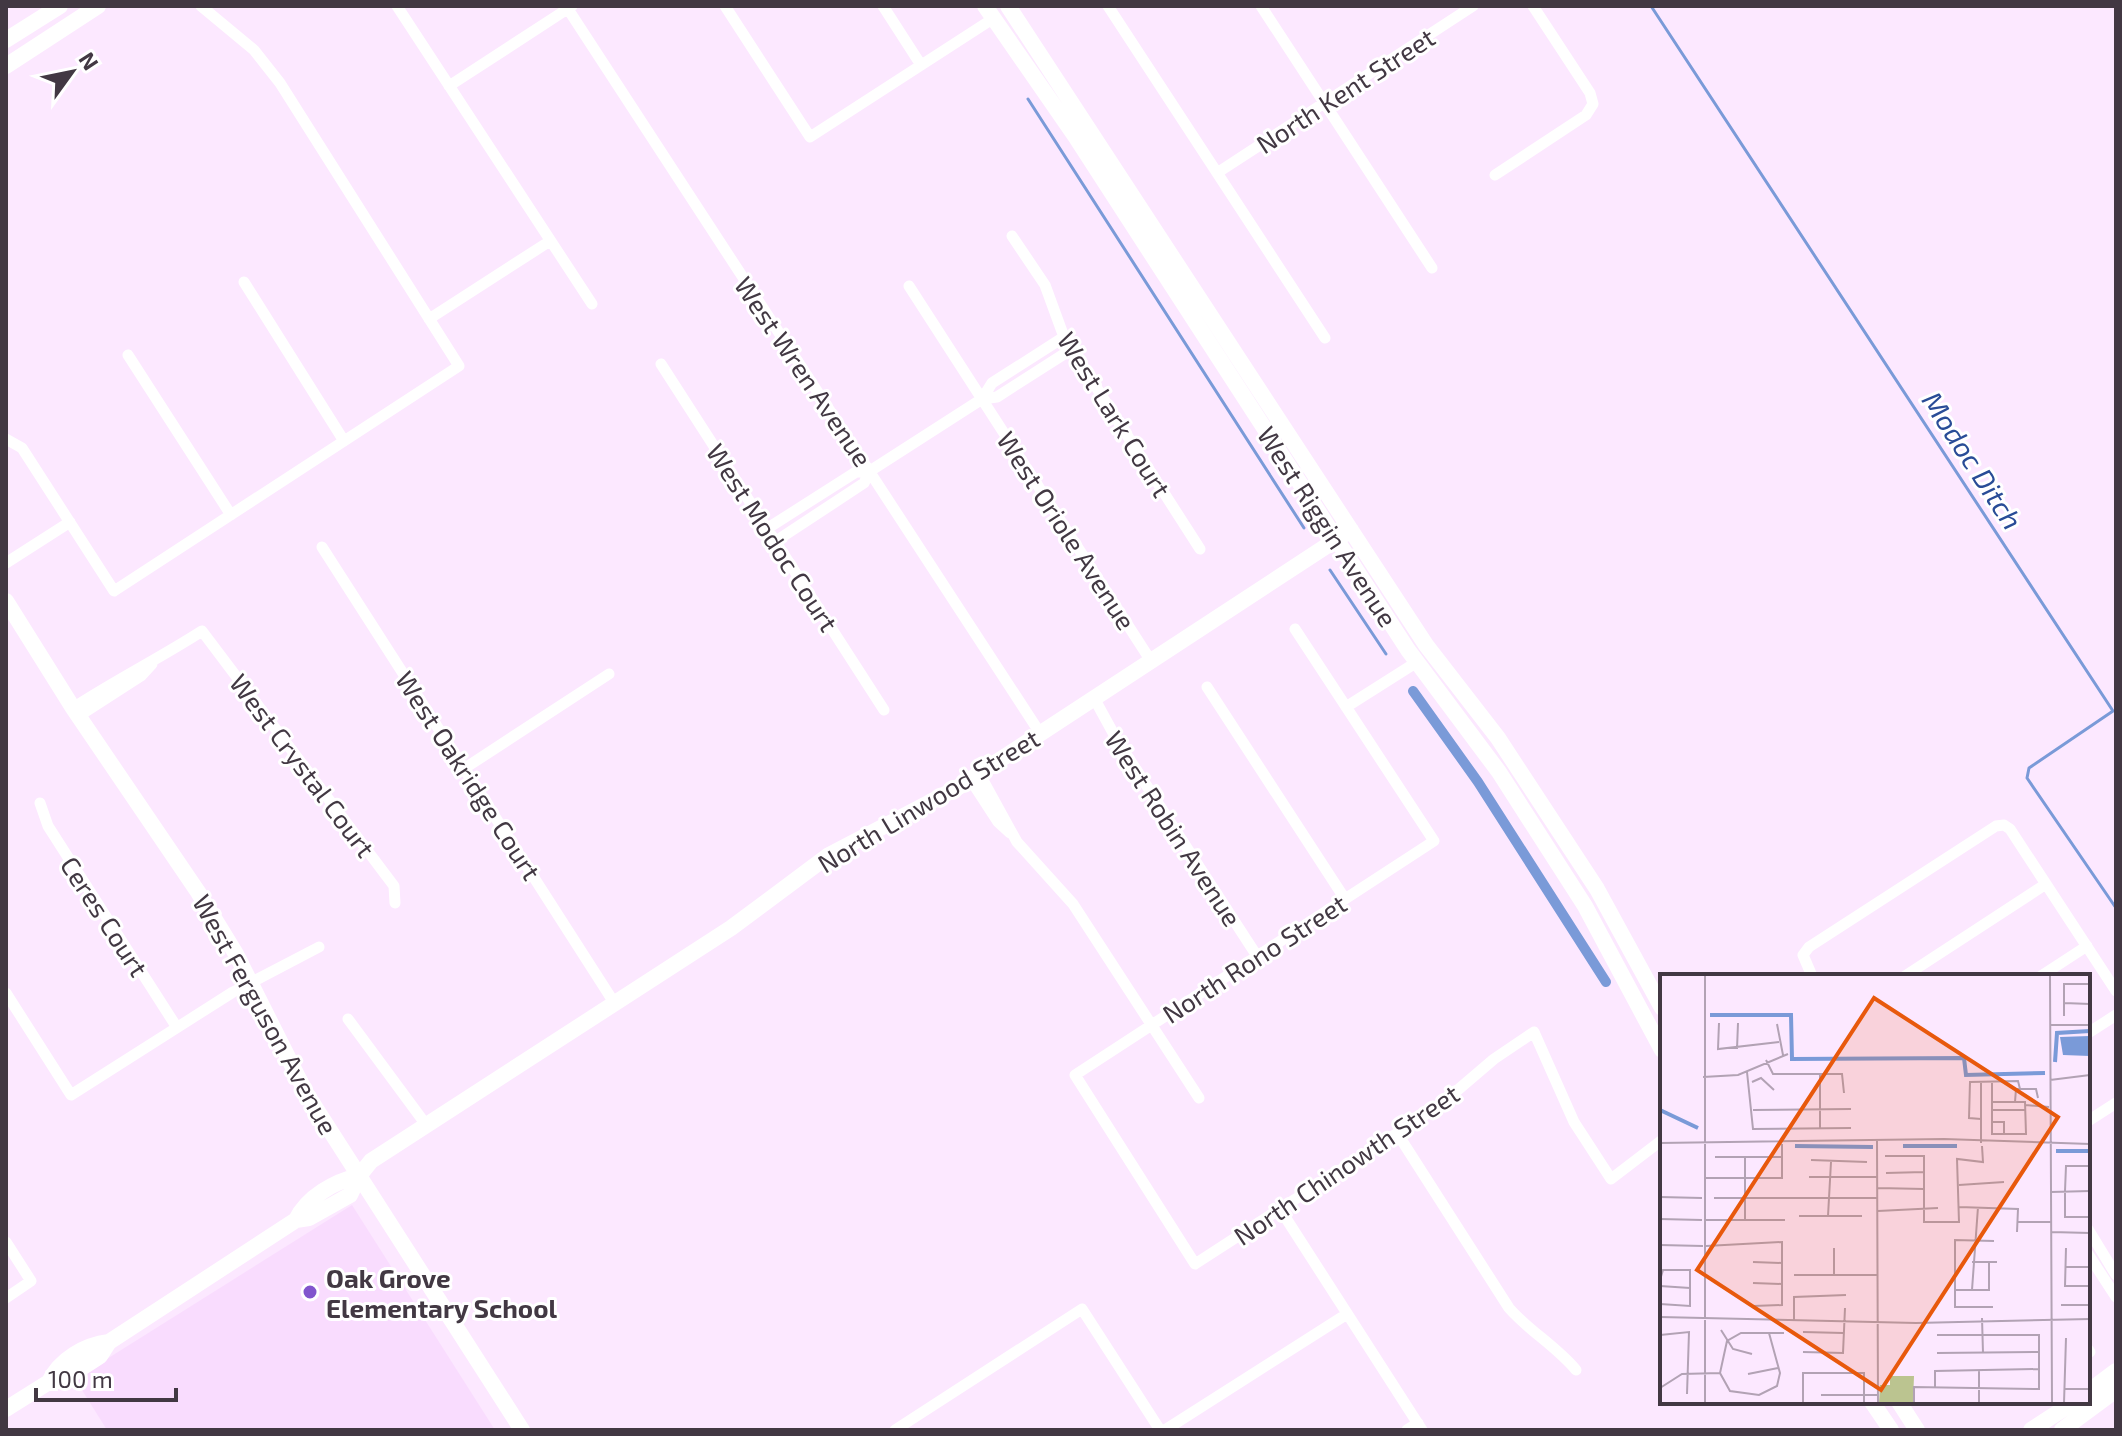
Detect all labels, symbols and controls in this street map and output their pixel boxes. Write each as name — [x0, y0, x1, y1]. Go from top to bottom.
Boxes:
street label: North Kent Street — [1250, 21, 1440, 159]
north arrow — [32, 32, 112, 112]
text: N — [74, 47, 105, 74]
street label: West Wren Avenue — [729, 270, 879, 472]
street label: West Lark Court — [1052, 326, 1178, 502]
water label: Modoc Ditch — [1916, 385, 2030, 535]
street label: West Riggin Avenue — [1252, 420, 1404, 632]
street label: West Oriole Avenue — [991, 425, 1143, 635]
street label: West Modoc Court — [701, 437, 845, 637]
street label: West Oakridge Court — [390, 665, 548, 885]
street label: West Crystal Court — [224, 667, 382, 863]
street label: North Linwood Street — [812, 721, 1045, 878]
street label: West Robin Avenue — [1099, 725, 1249, 931]
street label: Ceres Court — [55, 850, 155, 982]
street label: North Rono Street — [1156, 887, 1352, 1029]
street label: West Ferguson Avenue — [187, 889, 345, 1139]
inset map — [1660, 974, 2090, 1404]
street label: North Chinowth Street — [1227, 1077, 1465, 1251]
place label: Oak Grove Elementary School — [326, 1262, 558, 1324]
marker: Oak Grove Elementary School — [301, 1283, 319, 1301]
scale bar — [36, 1352, 176, 1402]
text: 100 m — [48, 1364, 113, 1393]

